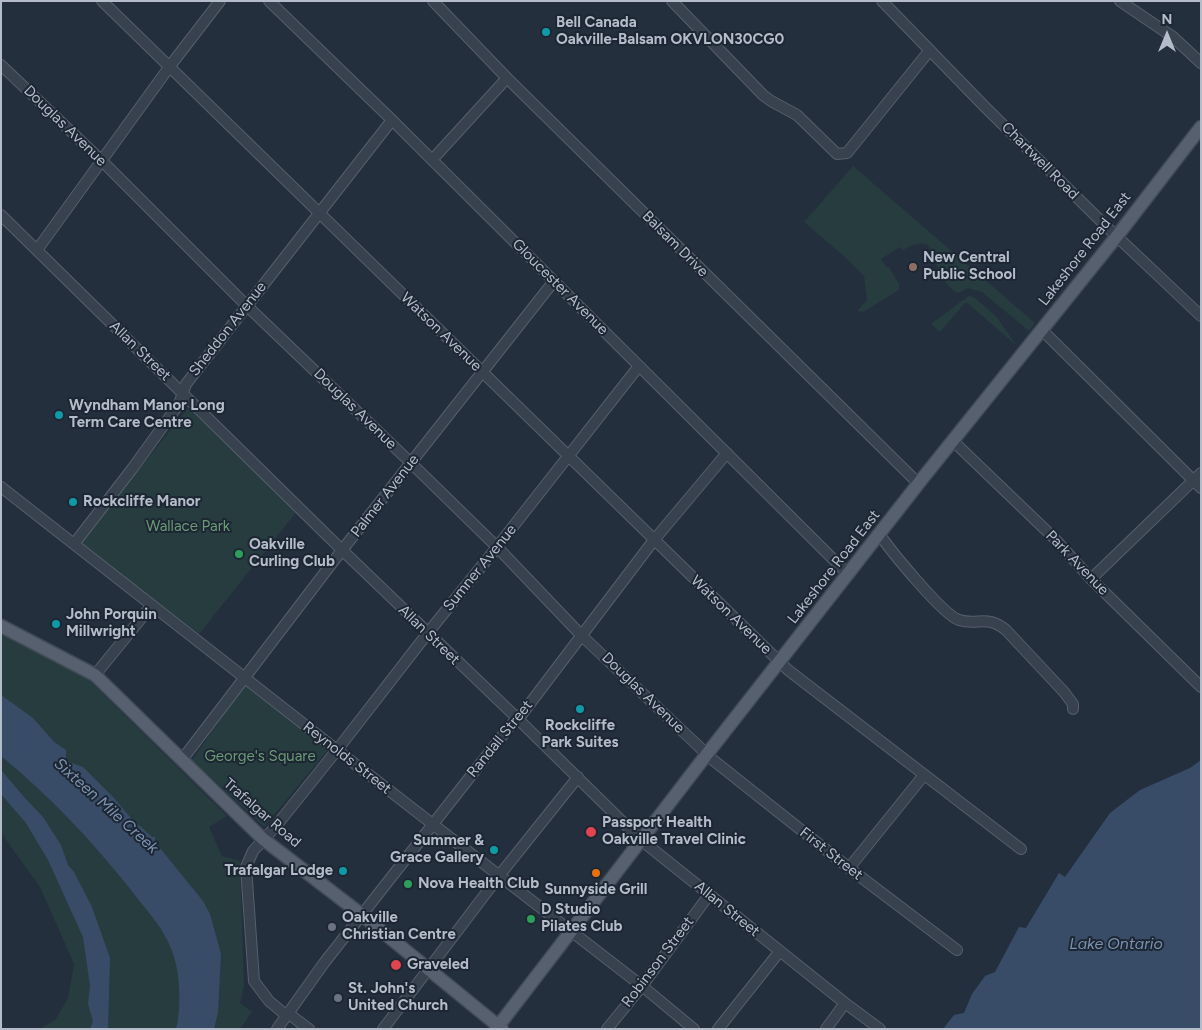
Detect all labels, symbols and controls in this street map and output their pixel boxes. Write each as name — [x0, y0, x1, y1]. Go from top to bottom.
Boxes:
north arrow — [1142, 10, 1192, 60]
text: N — [1162, 11, 1172, 28]
place label: Bell Canada Oakville-Balsam OKVLON30CG0 — [556, 14, 784, 49]
marker: Bell Canada Oakville-Balsam OKVLON30CG0 — [540, 26, 552, 38]
street label: Douglas Avenue — [20, 82, 110, 170]
street label: Chartwell Road — [998, 119, 1082, 203]
street label: Lakeshore Road East — [1035, 189, 1135, 309]
street label: Balsam Drive — [638, 207, 712, 281]
street label: Gloucester Avenue — [508, 235, 612, 339]
place label: New Central Public School — [923, 249, 1016, 284]
marker: New Central Public School — [907, 261, 919, 273]
street label: Sheddon Avenue — [186, 278, 270, 380]
street label: Watson Avenue — [397, 289, 485, 375]
street label: Allan Street — [106, 317, 174, 385]
street label: Douglas Avenue — [310, 365, 400, 453]
place label: Wyndham Manor Long Term Care Centre — [69, 397, 225, 432]
marker: Wyndham Manor Long Term Care Centre — [53, 409, 65, 421]
street label: Palmer Avenue — [347, 451, 423, 541]
place label: Rockcliffe Manor — [83, 493, 200, 511]
marker: Rockcliffe Manor — [67, 496, 79, 508]
street label: Lakeshore Road East — [784, 507, 884, 627]
park label: Wallace Park — [146, 518, 230, 536]
street label: Sumner Avenue — [440, 521, 520, 615]
street label: Park Avenue — [1042, 527, 1112, 599]
place label: Oakville Curling Club — [249, 536, 335, 571]
marker: Oakville Curling Club — [233, 548, 245, 560]
street label: Watson Avenue — [687, 572, 775, 658]
street label: Allan Street — [395, 601, 463, 669]
place label: John Porquin Millwright — [66, 606, 157, 641]
marker: John Porquin Millwright — [50, 618, 62, 630]
street label: Douglas Avenue — [598, 649, 688, 737]
street label: Randall Street — [463, 697, 537, 781]
marker: Rockcliffe Park Suites — [574, 703, 586, 715]
place label: Rockcliffe Park Suites — [542, 717, 618, 752]
street label: Reynolds Street — [299, 718, 395, 798]
park label: George's Square — [204, 748, 316, 766]
water label: Sixteen Mile Creek — [50, 754, 162, 858]
street label: Trafalgar Road — [220, 775, 304, 851]
place label: Passport Health Oakville Travel Clinic — [602, 814, 746, 849]
street label: First Street — [796, 824, 866, 884]
marker: Passport Health Oakville Travel Clinic — [584, 825, 598, 839]
place label: Summer & Grace Gallery — [390, 832, 484, 867]
marker: Summer & Grace Gallery — [488, 844, 500, 856]
place label: Trafalgar Lodge — [224, 862, 333, 880]
marker: Trafalgar Lodge — [337, 865, 349, 877]
marker: Sunnyside Grill — [590, 867, 602, 879]
place label: Nova Health Club — [418, 875, 539, 893]
street label: Allan Street — [691, 877, 763, 941]
marker: Nova Health Club — [402, 878, 414, 890]
place label: Sunnyside Grill — [545, 881, 647, 899]
place label: D Studio Pilates Club — [541, 901, 622, 936]
place label: Oakville Christian Centre — [342, 909, 456, 944]
marker: D Studio Pilates Club — [525, 913, 537, 925]
street label: Robinson Street — [618, 913, 698, 1011]
marker: Oakville Christian Centre — [326, 921, 338, 933]
water label: Lake Ontario — [1069, 934, 1163, 954]
place label: Graveled — [407, 956, 469, 974]
marker: Graveled — [389, 958, 403, 972]
place label: St. John's United Church — [348, 980, 448, 1015]
marker: St. John's United Church — [332, 992, 344, 1004]

